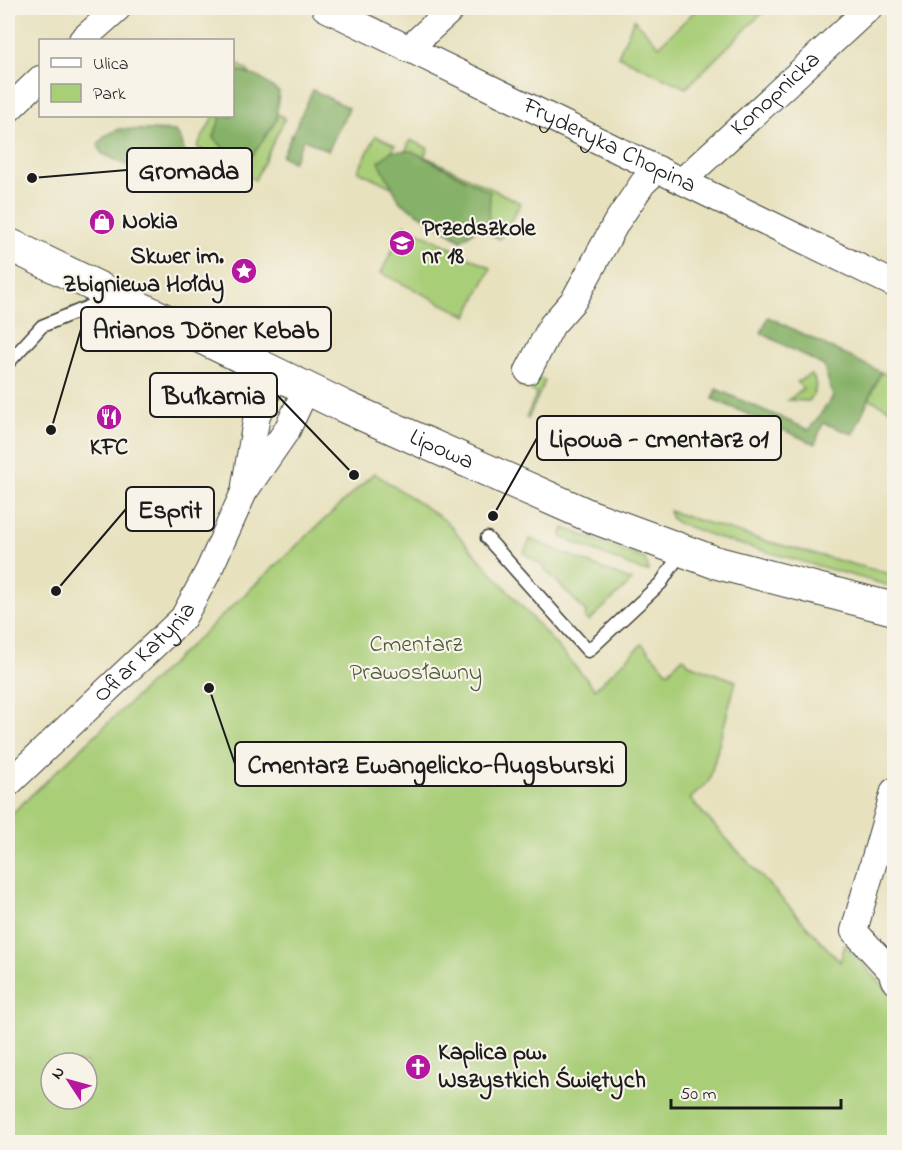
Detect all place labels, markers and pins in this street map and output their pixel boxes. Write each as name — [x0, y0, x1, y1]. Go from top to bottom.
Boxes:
callout: Gromada — [127, 148, 252, 192]
place label: Nokia — [122, 205, 178, 240]
shop icon: Nokia — [87, 207, 117, 237]
place label: Przedszkole nr 18 — [422, 212, 537, 275]
school or university icon: Przedszkole nr 18 — [387, 228, 417, 258]
place label: Skwer im. Zbigniewa Hołdy — [63, 240, 224, 304]
place icon: Skwer im. Zbigniewa Hołdy — [229, 256, 259, 286]
callout: Arianos Döner Kebab — [81, 307, 331, 351]
callout: Bułkarnia — [150, 373, 277, 417]
restaurant icon: KFC — [94, 402, 124, 432]
callout: Lipowa - cmentarz 01 — [537, 416, 781, 460]
place label: KFC — [90, 431, 128, 466]
callout: Esprit — [126, 487, 214, 531]
callout: Cmentarz Ewangelicko-Augsburski — [235, 742, 626, 786]
place label: Kaplica pw. Wszystkich Świętych — [438, 1036, 646, 1100]
church icon: Kaplica pw. Wszystkich Świętych — [403, 1052, 433, 1082]

